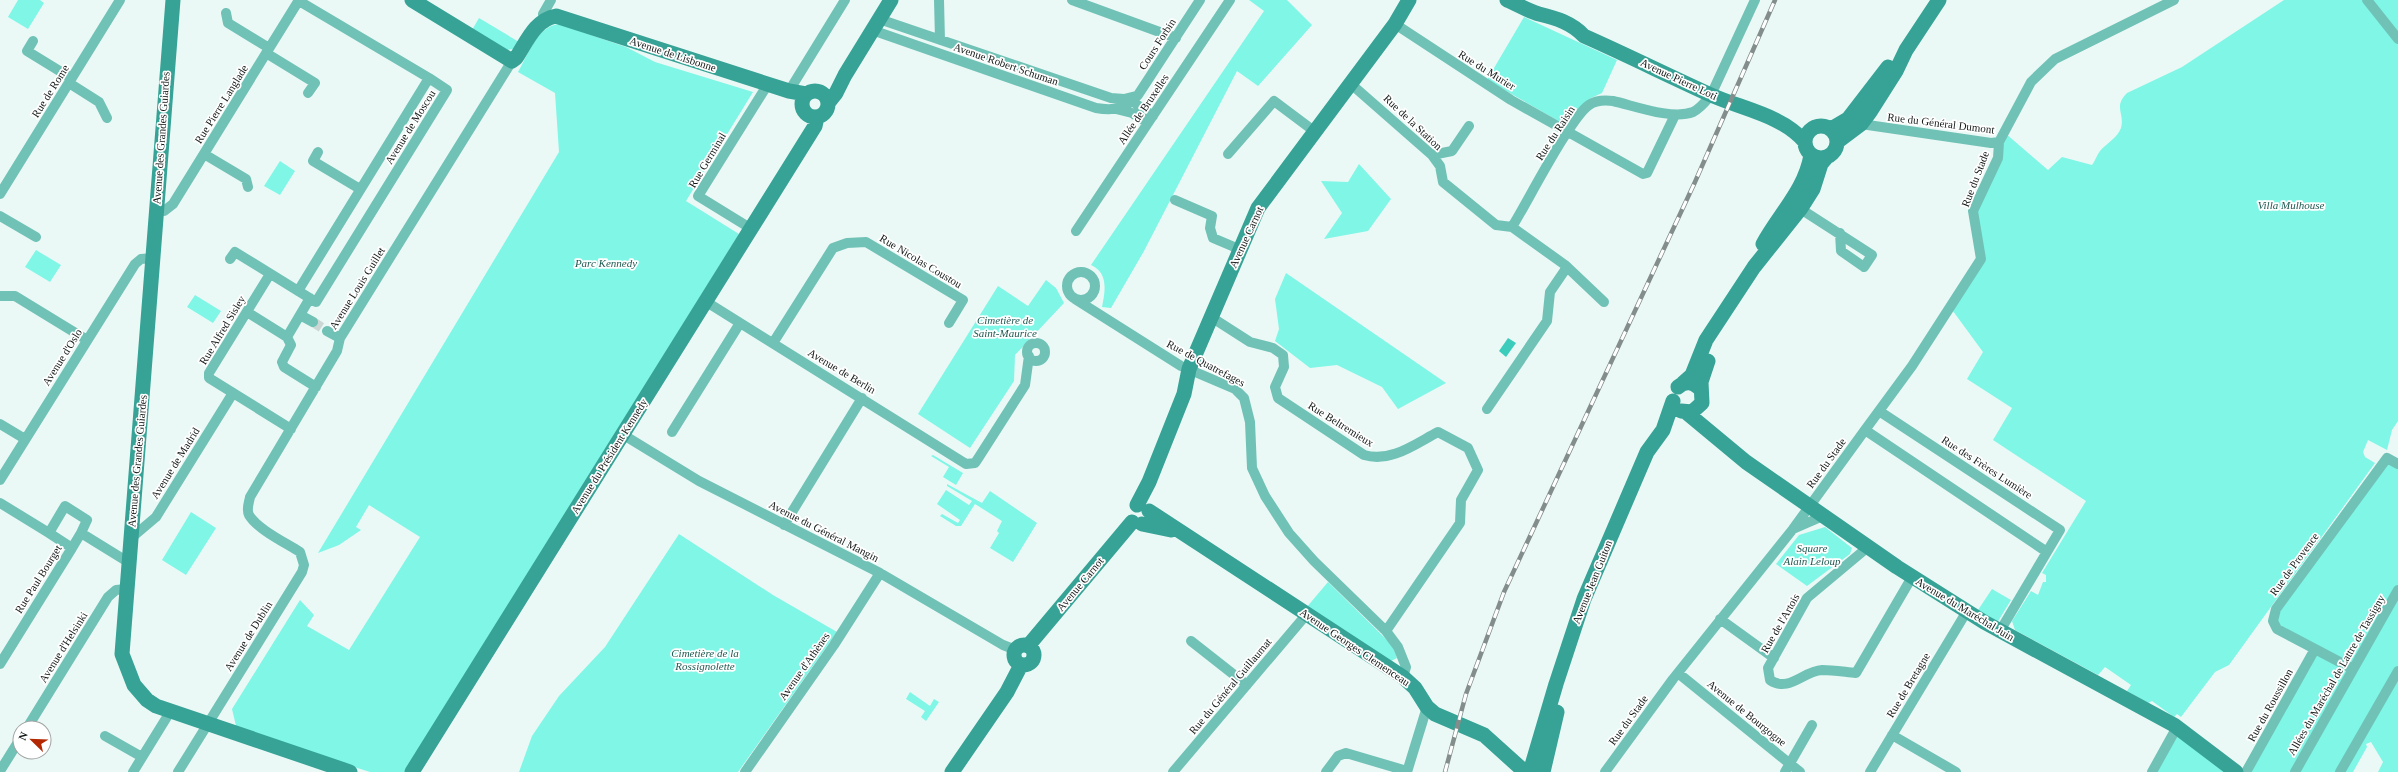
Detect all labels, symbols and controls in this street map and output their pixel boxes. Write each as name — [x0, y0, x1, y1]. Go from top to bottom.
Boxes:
street label: Cours Forbin — [1136, 16, 1178, 72]
street label: Avenue de Lisbonne — [628, 34, 718, 74]
street label: Avenue Robert Schuman — [952, 40, 1060, 88]
street label: Rue du Murier — [1456, 48, 1518, 92]
street label: Avenue Pierre Loti — [1639, 56, 1719, 102]
street label: Rue de Rome — [29, 62, 71, 120]
street label: Rue Pierre Langlade — [192, 62, 250, 146]
street label: Avenue des Grandes Guiardes — [150, 71, 172, 205]
street label: Allée de Bruxelles — [1115, 72, 1171, 146]
street label: Avenue de Moscou — [382, 87, 438, 166]
street label: Rue de la Station — [1381, 92, 1445, 152]
street label: Rue du Raisin — [1533, 103, 1577, 162]
street label: Rue du Général Dumont — [1887, 110, 1995, 136]
street label: Rue Germinal — [686, 130, 728, 190]
street label: Rue du Stade — [1959, 149, 1991, 209]
park label: Villa Mulhouse — [2258, 199, 2324, 211]
street label: Avenue Carnot — [1227, 205, 1265, 269]
street label: Rue Nicolas Coustou — [878, 232, 965, 290]
street label: Avenue Louis Guillet — [327, 245, 387, 331]
park label: Parc Kennedy — [574, 257, 637, 269]
street label: Rue Alfred Sisley — [197, 293, 248, 367]
park label: Cimetière de Saint-Maurice — [973, 314, 1037, 339]
street label: Avenue d'Oslo — [40, 326, 84, 387]
street label: Rue de Quatrefages — [1165, 337, 1247, 389]
street label: Avenue de Berlin — [806, 346, 878, 396]
street label: Avenue des Grandes Guiardes — [125, 394, 149, 528]
street label: Avenue du Président Kennedy — [569, 396, 650, 516]
street label: Rue Beltremieux — [1306, 399, 1376, 449]
street label: Avenue de Madrid — [148, 425, 202, 501]
street label: Rue des Frères Lumière — [1940, 433, 2035, 501]
street label: Rue du Stade — [1804, 436, 1848, 490]
street label: Avenue du Général Mangin — [767, 498, 881, 564]
street label: Rue de Provence — [2267, 530, 2321, 598]
street label: Avenue Jean Guiton — [1570, 538, 1614, 626]
park label: Square Alain Leloup — [1782, 542, 1841, 567]
street label: Rue Paul Bourget — [12, 543, 64, 615]
street label: Avenue Carnot — [1054, 555, 1106, 613]
street label: Avenue du Maréchal Juin — [1914, 575, 2017, 643]
street label: Rue de l'Artois — [1758, 591, 1802, 655]
street label: Allées du Maréchal de Lattre de Tassigny — [2285, 592, 2387, 757]
street label: Avenue de Dublin — [222, 599, 275, 673]
street label: Avenue Georges Clemenceau — [1298, 606, 1413, 689]
street label: Avenue d'Helsinki — [36, 610, 90, 684]
street label: Avenue d'Athènes — [776, 630, 832, 702]
street label: Rue du Général Guillaumat — [1186, 636, 1274, 736]
park label: Cimetière de la Rossignolette — [671, 647, 739, 672]
street label: Rue de Bretagne — [1884, 650, 1932, 720]
street label: Rue du Roussillon — [2245, 666, 2295, 743]
street label: Avenue de Bourgogne — [1705, 678, 1789, 749]
street label: Rue du Stade — [1606, 693, 1650, 747]
north arrow — [12, 720, 52, 760]
text: N — [16, 730, 30, 742]

